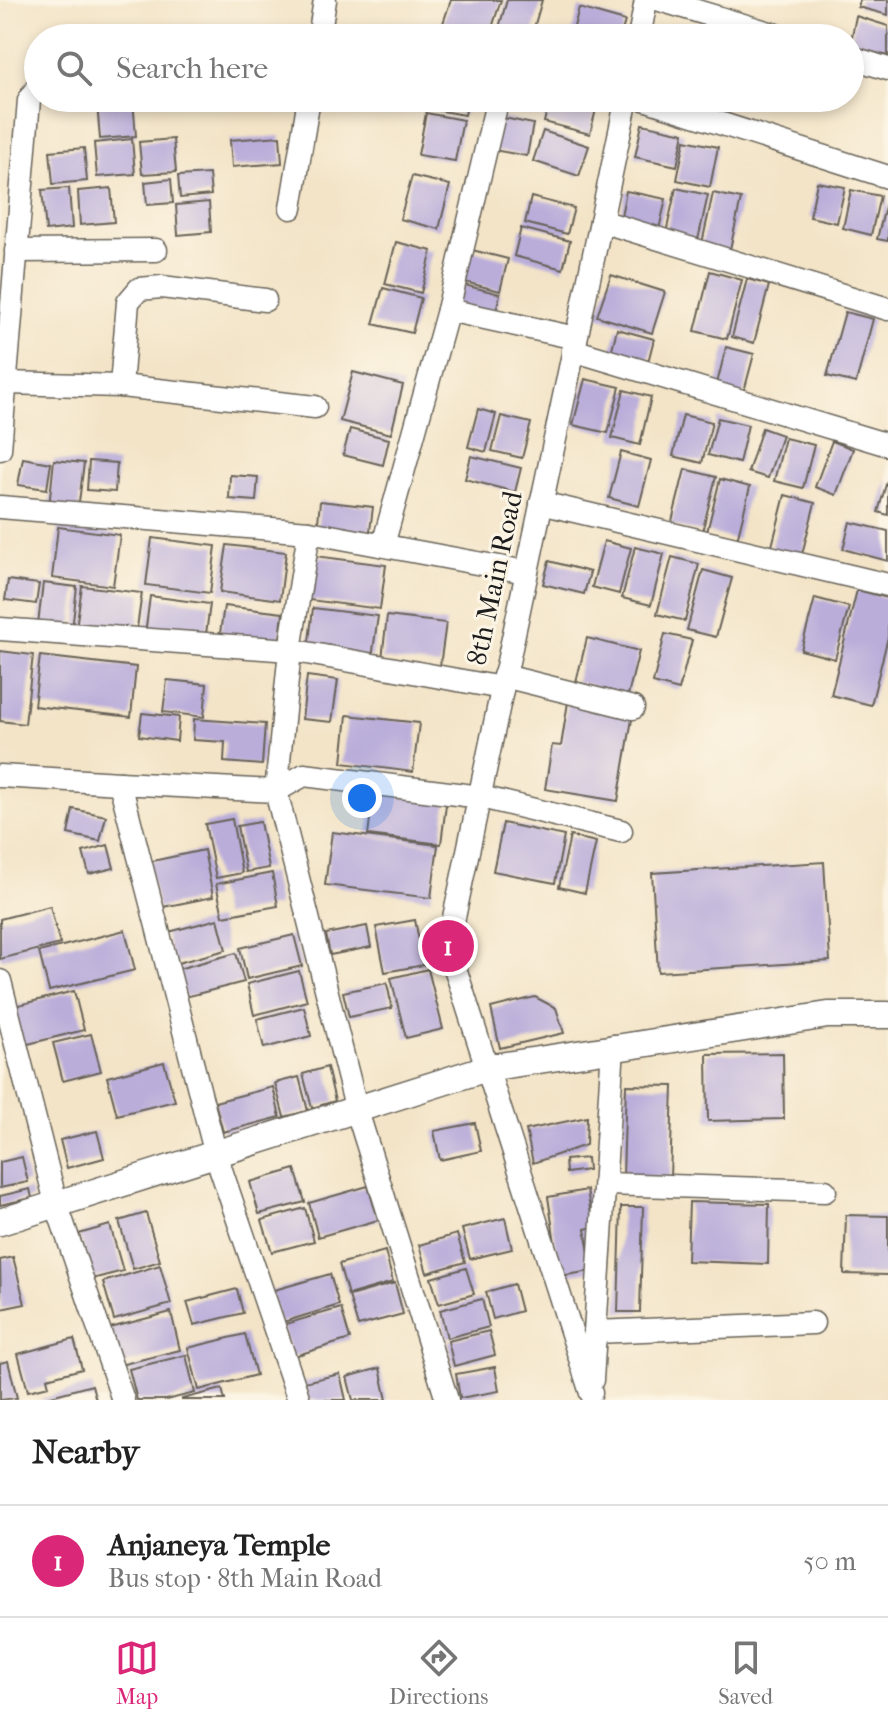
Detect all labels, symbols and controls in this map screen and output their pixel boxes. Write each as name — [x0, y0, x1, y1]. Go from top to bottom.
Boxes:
search box — [24, 24, 864, 112]
icon: search — [52, 46, 96, 90]
text: Search here — [116, 51, 268, 86]
street label: 8th Main Road — [460, 487, 529, 668]
your location — [342, 778, 382, 818]
pin: 1 — [422, 916, 474, 976]
text: Nearby — [32, 1432, 139, 1472]
text: Anjaneya Temple — [108, 1528, 330, 1563]
text: 1 — [53, 1546, 63, 1577]
text: 50 m — [803, 1546, 856, 1577]
text: Bus stop · 8th Main Road — [108, 1563, 382, 1594]
tab: Map — [115, 1636, 159, 1710]
tab: Directions — [389, 1636, 488, 1710]
tab: Saved — [718, 1636, 773, 1710]

